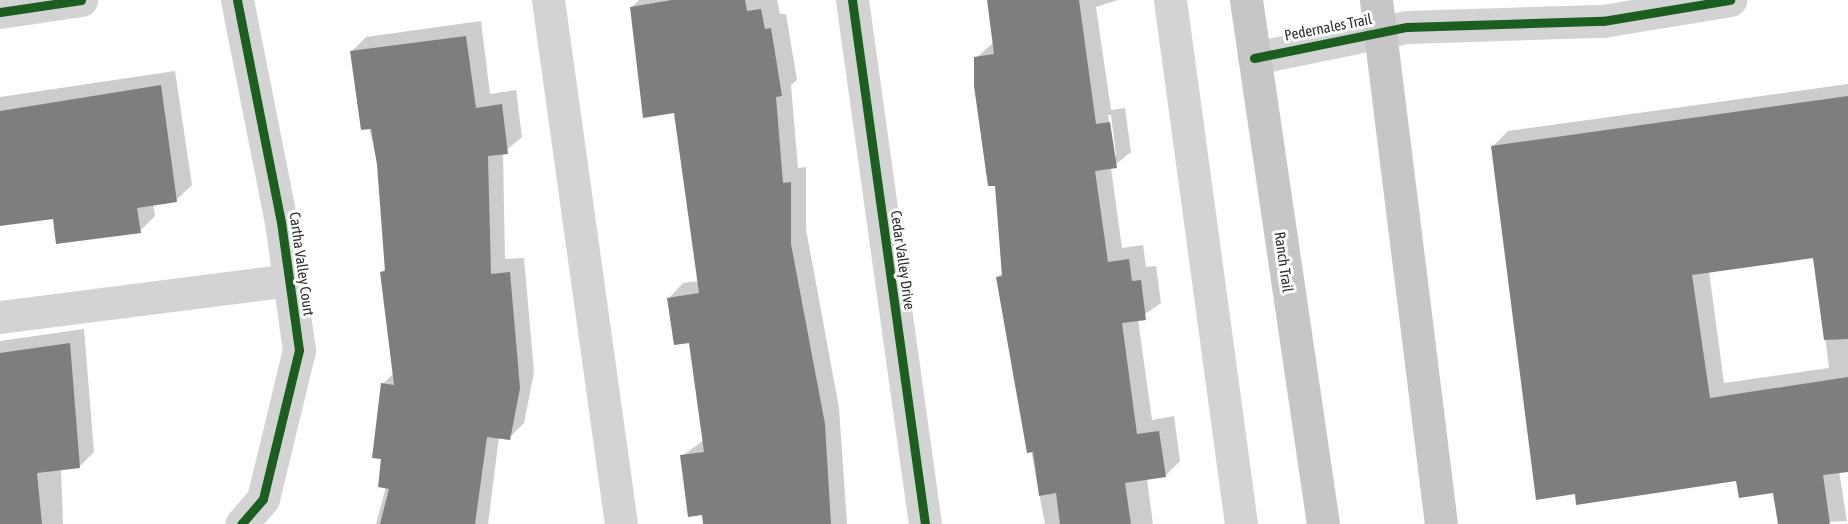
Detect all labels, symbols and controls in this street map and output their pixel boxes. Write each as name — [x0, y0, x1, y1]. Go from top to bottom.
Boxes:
street label: Pedernales Trail — [1283, 10, 1373, 44]
street label: Cedar Valley Drive — [887, 209, 919, 311]
street label: Cartha Valley Court — [286, 211, 318, 317]
street label: Ranch Trail — [1271, 231, 1297, 293]

